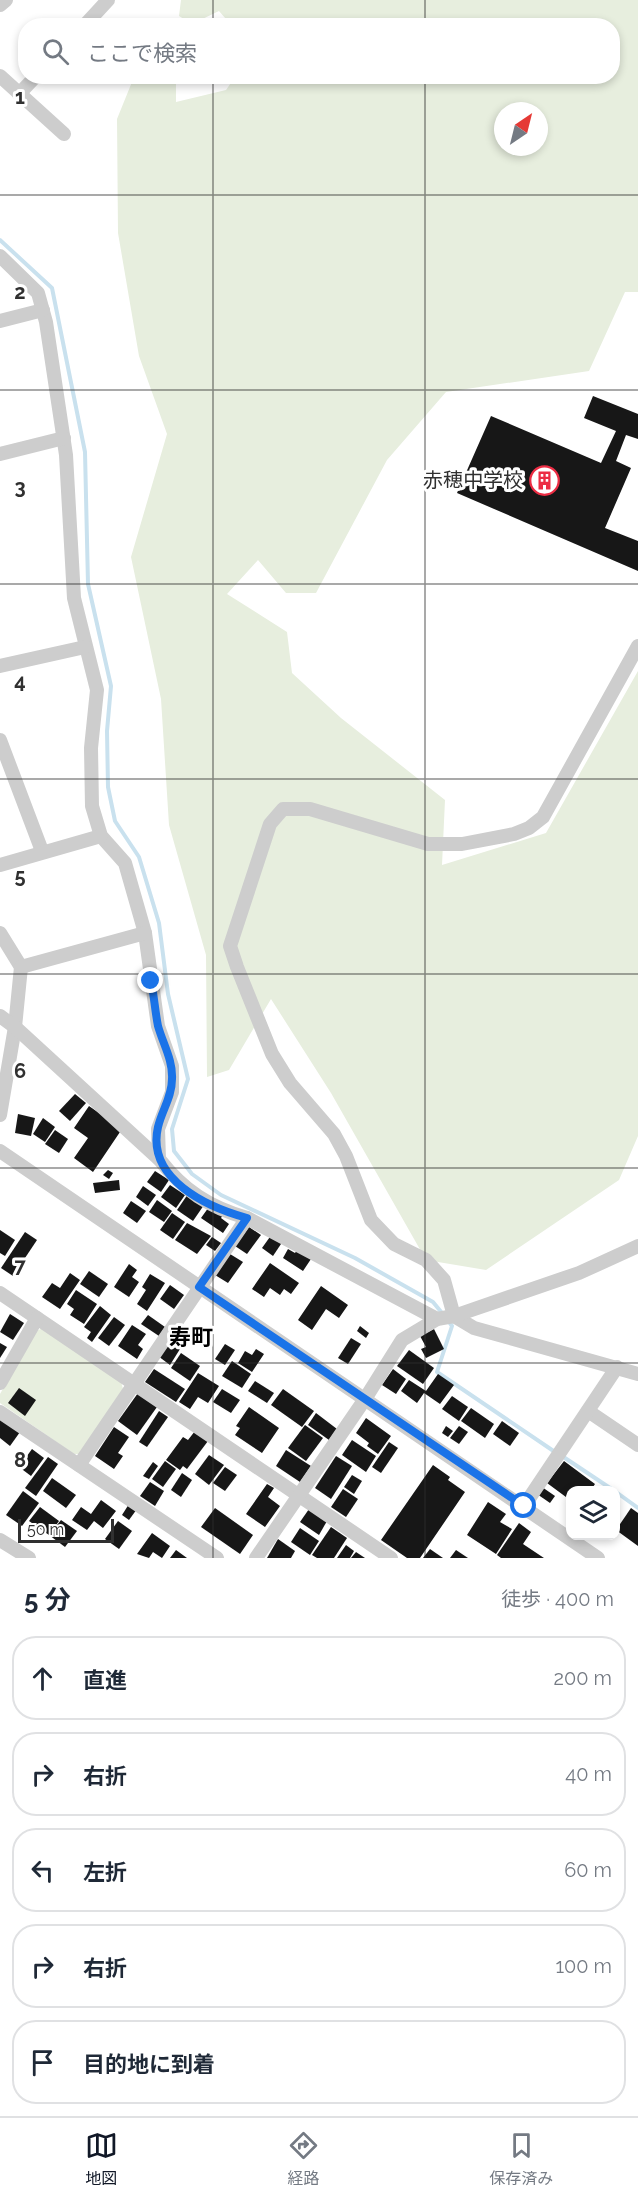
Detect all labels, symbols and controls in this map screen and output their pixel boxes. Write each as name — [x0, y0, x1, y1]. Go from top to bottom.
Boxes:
search box — [18, 18, 620, 84]
icon: search — [39, 35, 72, 68]
text: ここで検索 — [87, 40, 197, 66]
text: 1 — [15, 85, 25, 109]
north arrow — [494, 102, 548, 156]
text: 2 — [14, 280, 26, 304]
building icon: 赤穂中学校 — [528, 464, 560, 496]
place label: 赤穂中学校 — [423, 468, 523, 492]
text: 3 — [14, 475, 26, 499]
text: 4 — [14, 669, 26, 693]
text: 5 — [14, 864, 26, 888]
route end — [137, 967, 163, 993]
text: 6 — [14, 1059, 26, 1083]
text: 7 — [14, 1254, 26, 1278]
district label: 寿町 — [169, 1324, 213, 1350]
text: 8 — [14, 1448, 26, 1472]
map controls — [566, 1486, 620, 1540]
button: layers — [566, 1486, 620, 1540]
route start — [510, 1492, 536, 1518]
scale bar — [18, 1516, 114, 1544]
text: 50 m — [27, 1520, 64, 1539]
text: 5 分 — [24, 1585, 71, 1615]
text: 徒歩 · 400 m — [501, 1587, 614, 1611]
icon: ahead — [26, 1662, 59, 1695]
text: 200 m — [554, 1666, 612, 1690]
text: 直進 — [83, 1667, 127, 1693]
icon: right — [26, 1758, 59, 1791]
text: 40 m — [565, 1762, 612, 1786]
text: 右折 — [83, 1763, 127, 1789]
icon: left — [26, 1854, 59, 1887]
text: 60 m — [564, 1858, 612, 1882]
text: 左折 — [83, 1859, 127, 1885]
icon: right — [26, 1950, 59, 1983]
text: 100 m — [555, 1954, 612, 1978]
text: 右折 — [83, 1955, 127, 1981]
icon: arrive — [26, 2046, 59, 2079]
text: 目的地に到着 — [83, 2051, 215, 2077]
tab: 地図 — [85, 2129, 118, 2189]
tab: 経路 — [287, 2129, 320, 2189]
tab: 保存済み — [489, 2129, 553, 2189]

